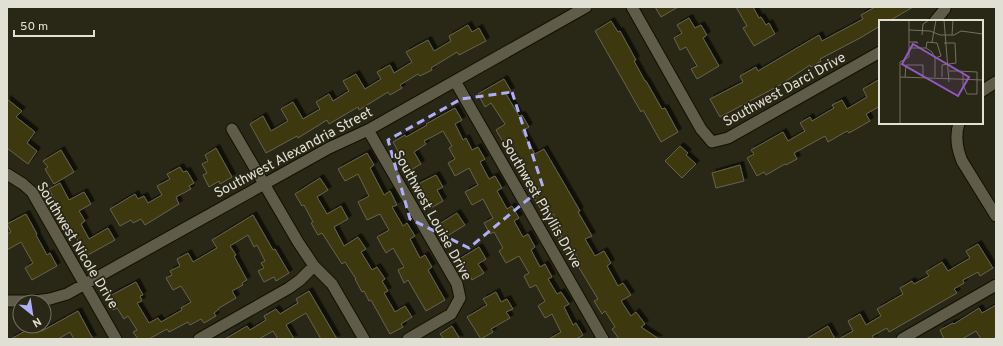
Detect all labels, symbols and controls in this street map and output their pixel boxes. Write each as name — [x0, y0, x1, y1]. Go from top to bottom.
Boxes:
scale bar — [14, 12, 94, 38]
text: 50 m — [20, 19, 48, 35]
inset map — [879, 20, 983, 124]
street label: Southwest Darci Drive — [720, 49, 849, 131]
street label: Southwest Alexandria Street — [212, 104, 376, 202]
street label: Southwest Phyllis Drive — [497, 136, 585, 272]
street label: Southwest Louise Drive — [389, 148, 475, 284]
street label: Southwest Nicole Drive — [32, 179, 121, 312]
north arrow — [12, 294, 52, 334]
text: N — [30, 314, 43, 330]

